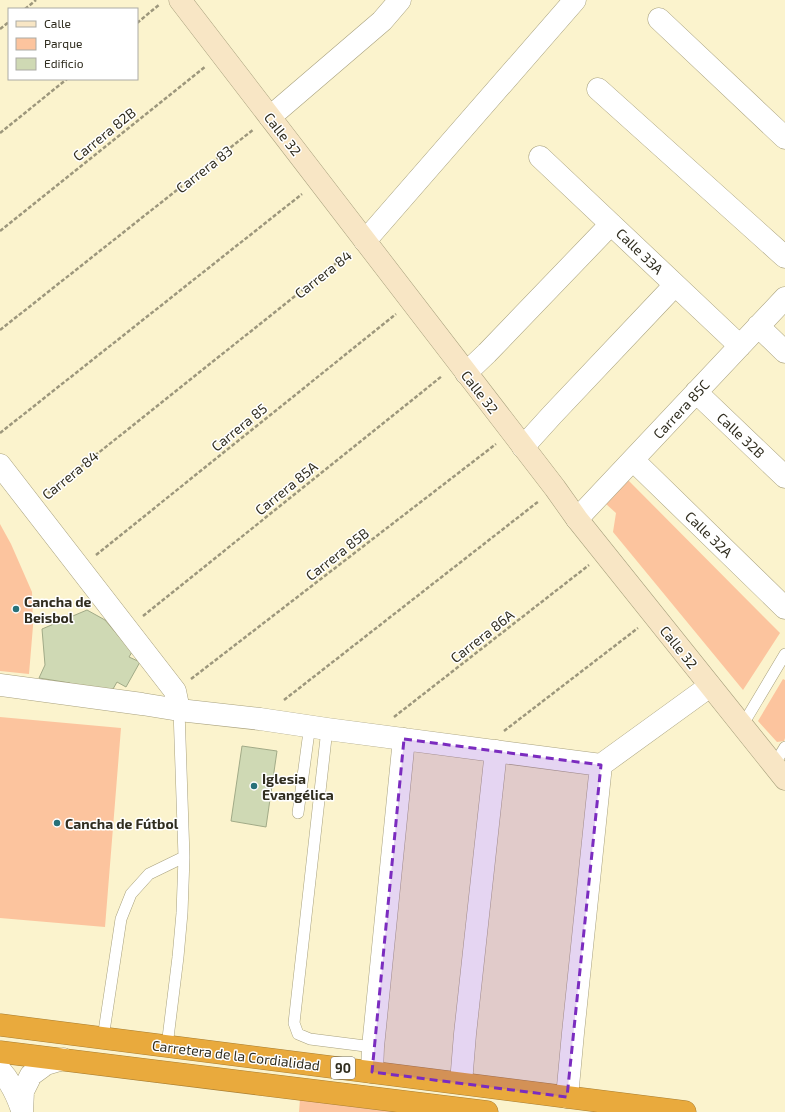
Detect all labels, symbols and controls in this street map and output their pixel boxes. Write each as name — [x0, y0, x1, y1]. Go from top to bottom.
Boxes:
legend — [8, 8, 138, 80]
text: Calle — [44, 16, 71, 30]
text: Parque — [44, 36, 82, 50]
text: Edificio — [44, 56, 84, 70]
street label: Carrera 82B — [69, 104, 139, 164]
street label: Calle 32 — [261, 109, 305, 159]
street label: Carrera 83 — [172, 142, 236, 196]
street label: Calle 33A — [613, 224, 667, 278]
street label: Carrera 84 — [291, 246, 355, 302]
street label: Calle 32 — [458, 367, 502, 417]
street label: Carrera 85C — [649, 376, 713, 442]
street label: Carrera 85 — [208, 399, 270, 455]
street label: Calle 32B — [714, 409, 768, 461]
street label: Carrera 84 — [38, 447, 102, 503]
street label: Carrera 85A — [251, 458, 321, 518]
street label: Calle 32A — [682, 507, 736, 561]
street label: Carrera 85B — [302, 524, 372, 584]
place label: Cancha de Beisbol — [24, 593, 92, 626]
marker: Cancha de Beisbol — [11, 604, 21, 614]
street label: Carrera 86A — [447, 606, 517, 666]
street label: Calle 32 — [657, 622, 702, 672]
place label: Iglesia Evangélica — [262, 770, 334, 803]
marker: Iglesia Evangélica — [249, 781, 259, 791]
place label: Cancha de Fútbol — [65, 815, 179, 832]
marker: Cancha de Fútbol — [52, 818, 62, 828]
street label: Carretera de la Cordialidad — [151, 1036, 321, 1074]
road number: 90 — [331, 1057, 355, 1079]

